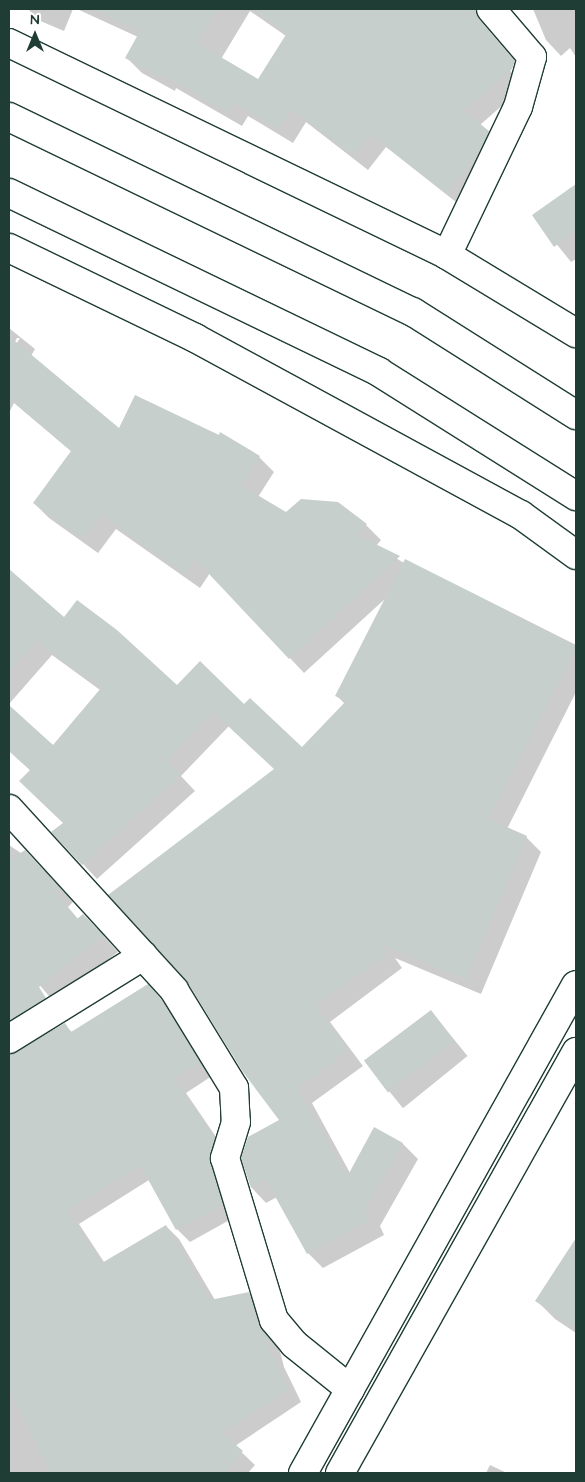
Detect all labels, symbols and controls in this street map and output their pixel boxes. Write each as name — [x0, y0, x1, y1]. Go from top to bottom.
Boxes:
north arrow — [10, 10, 60, 60]
text: N — [31, 10, 39, 30]

